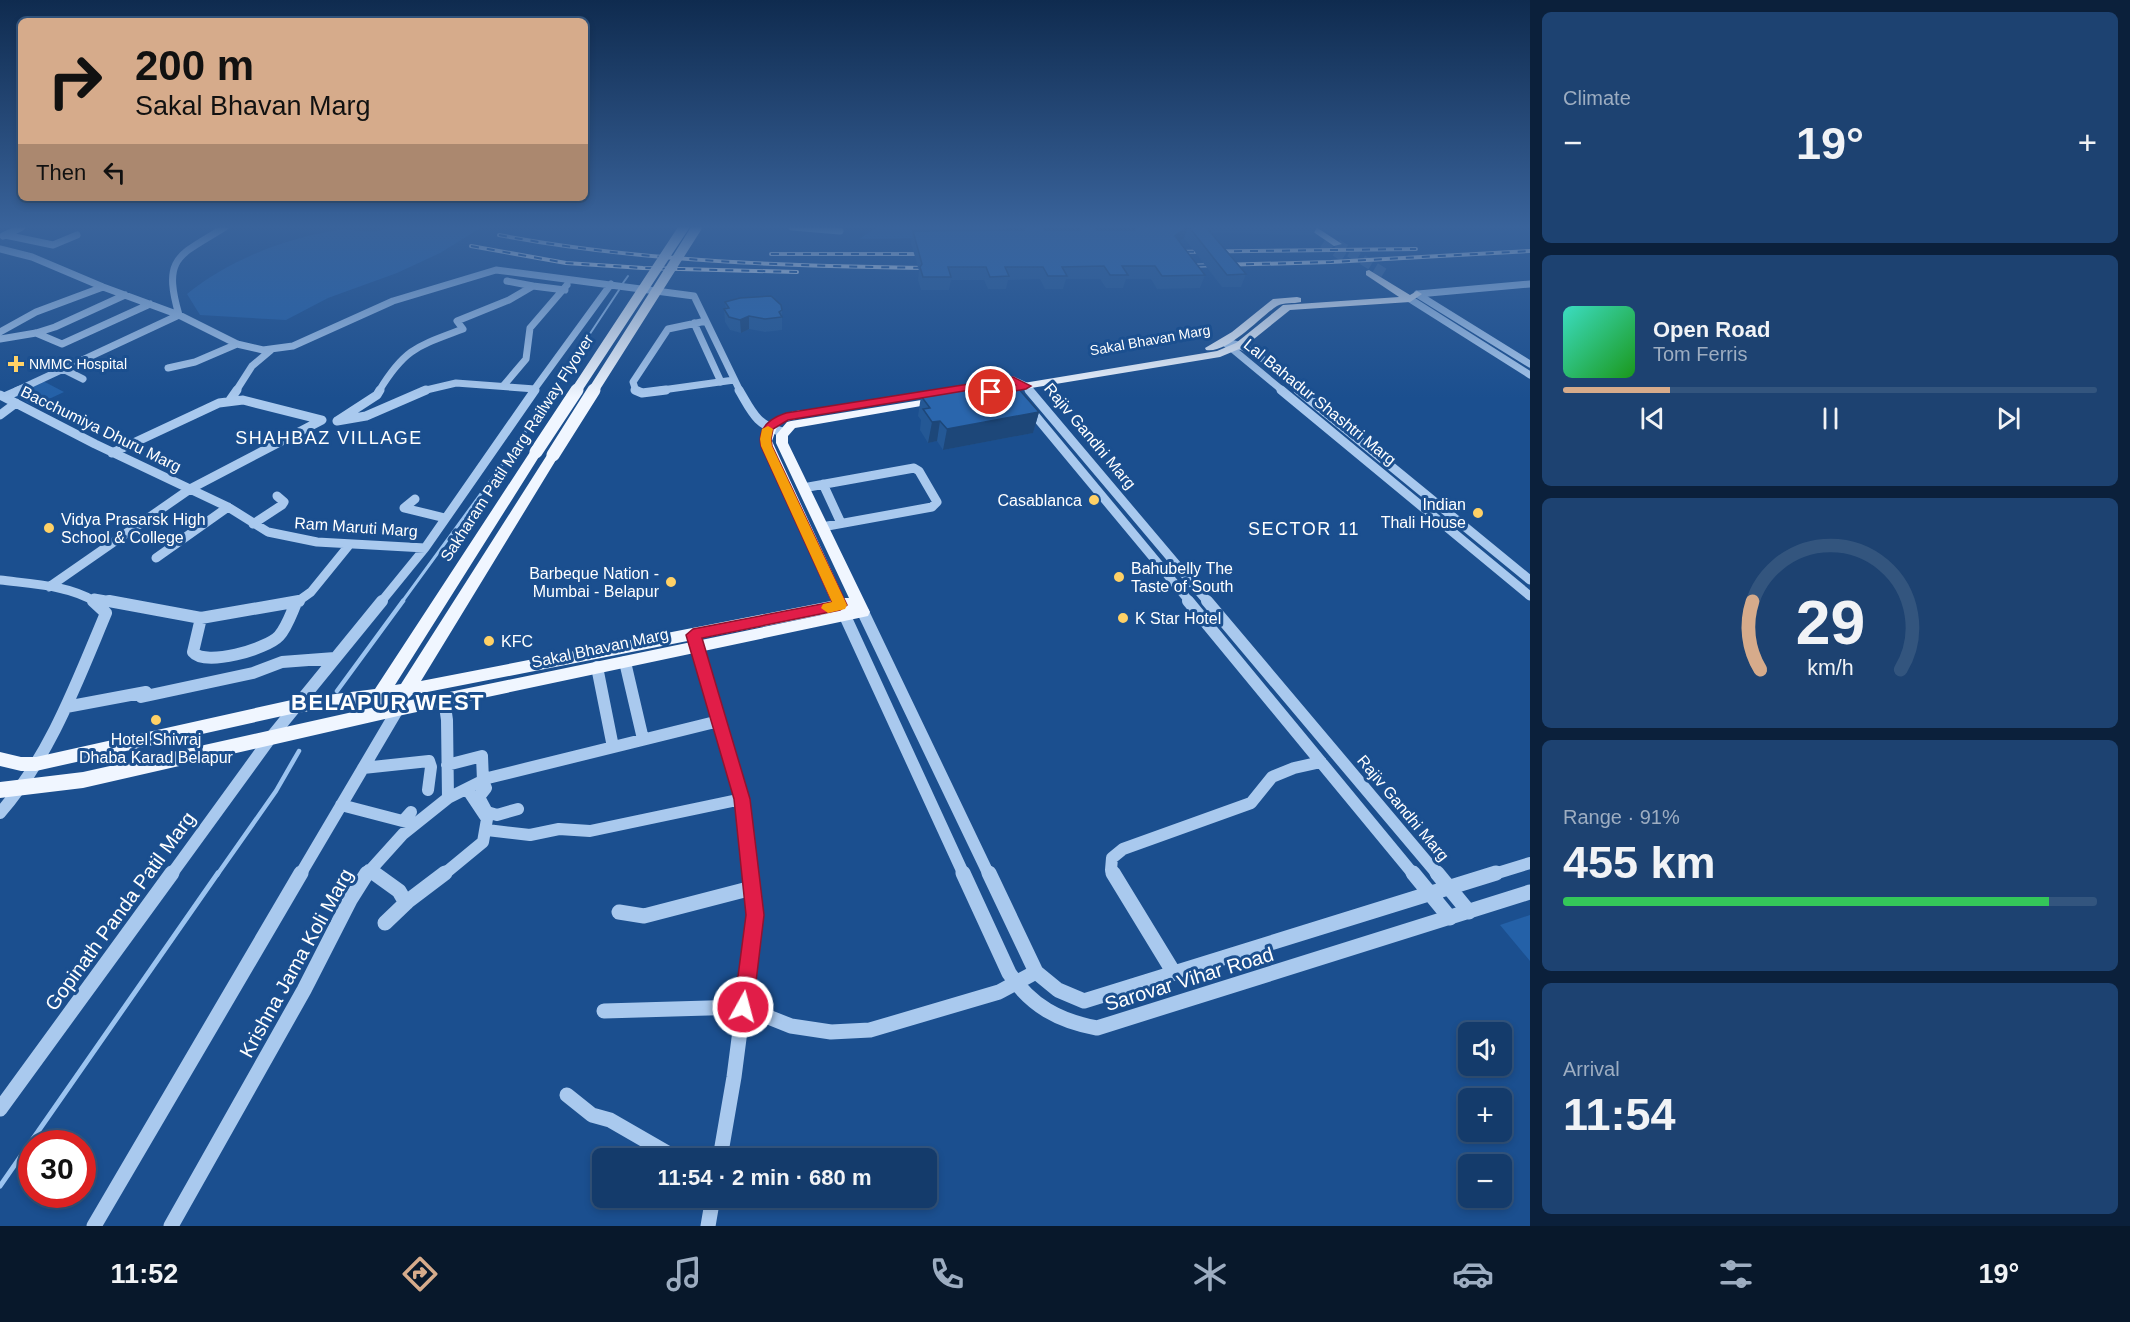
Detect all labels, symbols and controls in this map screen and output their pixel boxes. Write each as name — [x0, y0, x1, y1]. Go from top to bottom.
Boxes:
icon: right — [36, 42, 114, 120]
text: 200 m — [135, 42, 254, 89]
text: Climate — [1563, 87, 1631, 109]
text: Sakal Bhavan Marg — [135, 91, 371, 121]
text: 19° — [1796, 118, 1864, 169]
text: − — [1563, 124, 1582, 161]
text: + — [2078, 124, 2097, 161]
icon: left — [98, 156, 131, 189]
text: Then — [36, 160, 86, 185]
text: Open Road — [1653, 317, 1770, 342]
street label: Sakal Bhavan Marg — [1088, 322, 1212, 358]
street label: Sakharam Patil Marg Railway Flyover — [437, 331, 597, 564]
street label: Lal Bahadur Shashtri Marg — [1241, 336, 1399, 468]
text: Tom Ferris — [1653, 343, 1747, 365]
marker: NMMC Hospital — [7, 355, 25, 373]
place label: NMMC Hospital — [29, 356, 127, 372]
pin — [965, 366, 1016, 417]
icon: arrive — [974, 375, 1007, 408]
street label: Rajiv Gandhi Marg — [1041, 380, 1139, 492]
street label: Bacchumiya Dhuru Marg — [18, 383, 184, 475]
icon: previous — [1636, 402, 1669, 435]
icon: pause — [1814, 402, 1847, 435]
icon: next — [1992, 402, 2025, 435]
district label: SHAHBAZ VILLAGE — [235, 428, 423, 448]
place label: Casablanca — [998, 492, 1082, 509]
marker: Casablanca — [1087, 493, 1101, 507]
place label: Indian Thali House — [1381, 496, 1466, 531]
marker: Indian Thali House — [1471, 506, 1485, 520]
place label: Vidya Prasarsk High School & College — [61, 511, 206, 546]
street label: Ram Maruti Marg — [294, 514, 418, 540]
district label: SECTOR 11 — [1248, 519, 1360, 539]
marker: Vidya Prasarsk High School & College — [42, 521, 56, 535]
place label: Bahubelly The Taste of South — [1131, 560, 1233, 595]
place label: Barbeque Nation - Mumbai - Belapur — [529, 565, 660, 600]
marker: Bahubelly The Taste of South — [1112, 570, 1126, 584]
marker: Barbeque Nation - Mumbai - Belapur — [664, 575, 678, 589]
text: 29 — [1795, 588, 1865, 657]
place label: K Star Hotel — [1135, 610, 1221, 627]
marker: K Star Hotel — [1116, 611, 1130, 625]
street label: Sakal Bhavan Marg — [530, 625, 670, 671]
place label: KFC — [501, 633, 533, 650]
marker: KFC — [482, 634, 496, 648]
text: km/h — [1807, 656, 1853, 680]
district label: BELAPUR WEST — [291, 690, 485, 715]
marker: Hotel Shivraj Dhaba Karad Belapur — [149, 713, 163, 727]
place label: Hotel Shivraj Dhaba Karad Belapur — [79, 731, 234, 766]
street label: Rajiv Gandhi Marg — [1354, 752, 1452, 864]
text: Range · 91% — [1563, 806, 1680, 828]
street label: Gopinath Panda Patil Marg — [41, 807, 199, 1015]
text: 455 km — [1563, 837, 1716, 888]
street label: Krishna Jama Koli Marg — [235, 865, 357, 1061]
street label: Sarovar Vihar Road — [1102, 943, 1276, 1015]
position arrow — [711, 975, 775, 1039]
map controls — [1458, 1022, 1512, 1208]
button: sound — [1458, 1022, 1512, 1076]
text: Arrival — [1563, 1058, 1620, 1080]
button: + — [1458, 1088, 1512, 1142]
text: 11:54 — [1563, 1089, 1676, 1140]
speed limit sign: 30 — [18, 1130, 96, 1208]
button: − — [1458, 1154, 1512, 1208]
text: 11:54 · 2 min · 680 m — [658, 1165, 872, 1190]
icon: directions — [399, 1253, 441, 1295]
icon: music — [663, 1253, 705, 1295]
icon: phone — [926, 1253, 968, 1295]
icon: climate — [1189, 1253, 1231, 1295]
icon: car — [1452, 1253, 1494, 1295]
icon: filters — [1715, 1253, 1757, 1295]
text: 11:52 — [111, 1259, 178, 1289]
text: 19° — [1978, 1259, 2019, 1289]

